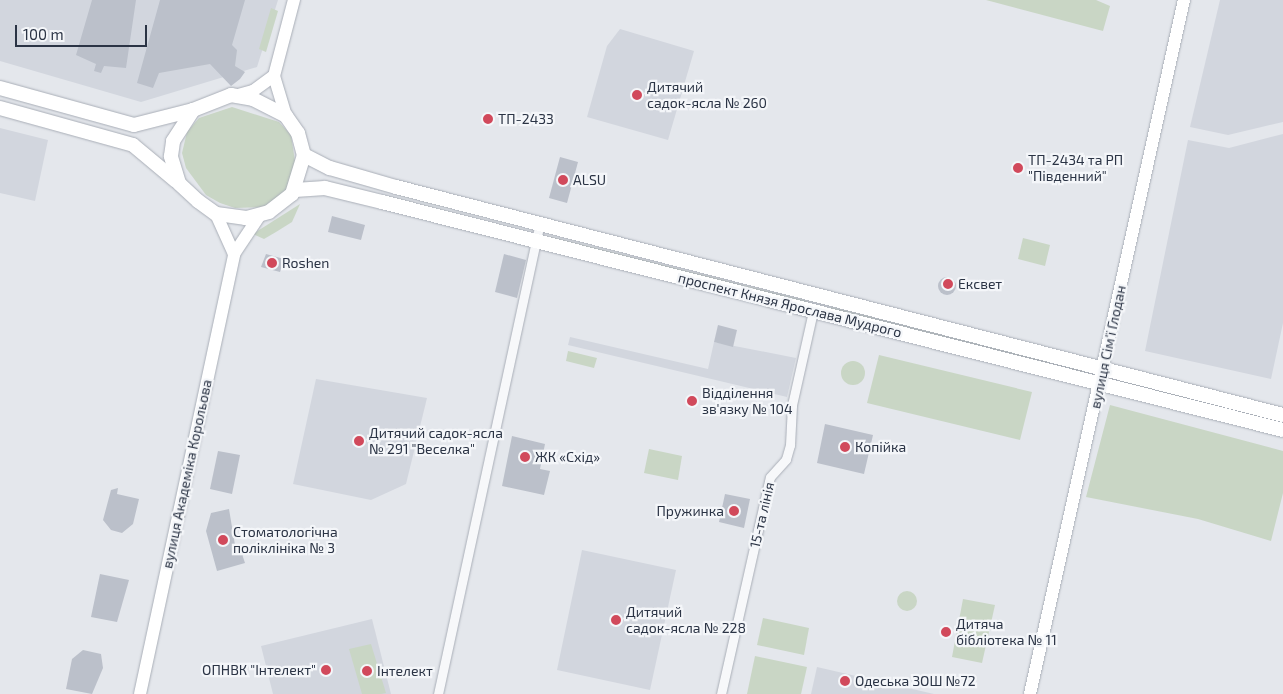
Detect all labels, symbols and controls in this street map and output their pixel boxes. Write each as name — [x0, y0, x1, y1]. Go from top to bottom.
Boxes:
scale bar — [18, 15, 150, 47]
text: 100 m — [23, 25, 64, 43]
place label: Дитячий садок-ясла № 260 — [647, 79, 767, 111]
marker: Дитячий садок-ясла № 260 — [631, 89, 643, 101]
place label: ТП-2433 — [498, 111, 554, 127]
marker: ТП-2433 — [482, 113, 494, 125]
place label: ТП-2434 та РП "Південний" — [1028, 152, 1123, 184]
marker: ТП-2434 та РП "Південний" — [1012, 162, 1024, 174]
place label: ALSU — [573, 172, 606, 188]
marker: ALSU — [557, 174, 569, 186]
place label: Roshen — [282, 255, 329, 271]
marker: Roshen — [266, 257, 278, 269]
street label: проспект Князя Ярослава Мудрого — [677, 269, 903, 341]
place label: Ексвет — [958, 276, 1002, 292]
marker: Ексвет — [942, 278, 954, 290]
street label: вулиця Сім'ї Глодан — [1087, 284, 1129, 410]
street label: вулиця Академіка Корольова — [159, 378, 215, 570]
place label: Відділення зв'язку № 104 — [702, 385, 793, 418]
marker: Відділення зв'язку № 104 — [686, 395, 698, 407]
place label: Дитячий садок-ясла № 291 "Веселка" — [369, 425, 503, 458]
marker: Дитячий садок-ясла № 291 "Веселка" — [353, 435, 365, 447]
place label: Копійка — [855, 439, 906, 455]
marker: Копійка — [839, 441, 851, 453]
place label: ЖК «Схід» — [535, 449, 600, 465]
marker: ЖК «Схід» — [519, 451, 531, 463]
street label: 15-та лінія — [746, 480, 778, 550]
place label: Пружинка — [656, 503, 724, 519]
marker: Пружинка — [728, 505, 740, 517]
place label: Стоматологічна поліклініка № 3 — [233, 524, 338, 556]
marker: Стоматологічна поліклініка № 3 — [217, 534, 229, 546]
place label: Дитячий садок-ясла № 228 — [626, 604, 746, 636]
marker: Дитячий садок-ясла № 228 — [610, 614, 622, 626]
place label: Дитяча бібліотека № 11 — [956, 616, 1057, 648]
marker: Дитяча бібліотека № 11 — [940, 626, 952, 638]
place label: ОПНВК "Інтелект" — [202, 662, 316, 678]
place label: Інтелект — [377, 663, 433, 679]
marker: ОПНВК "Інтелект" — [320, 664, 332, 676]
marker: Інтелект — [361, 665, 373, 677]
place label: Одеська ЗОШ №72 — [855, 673, 976, 689]
marker: Одеська ЗОШ №72 — [839, 675, 851, 687]

